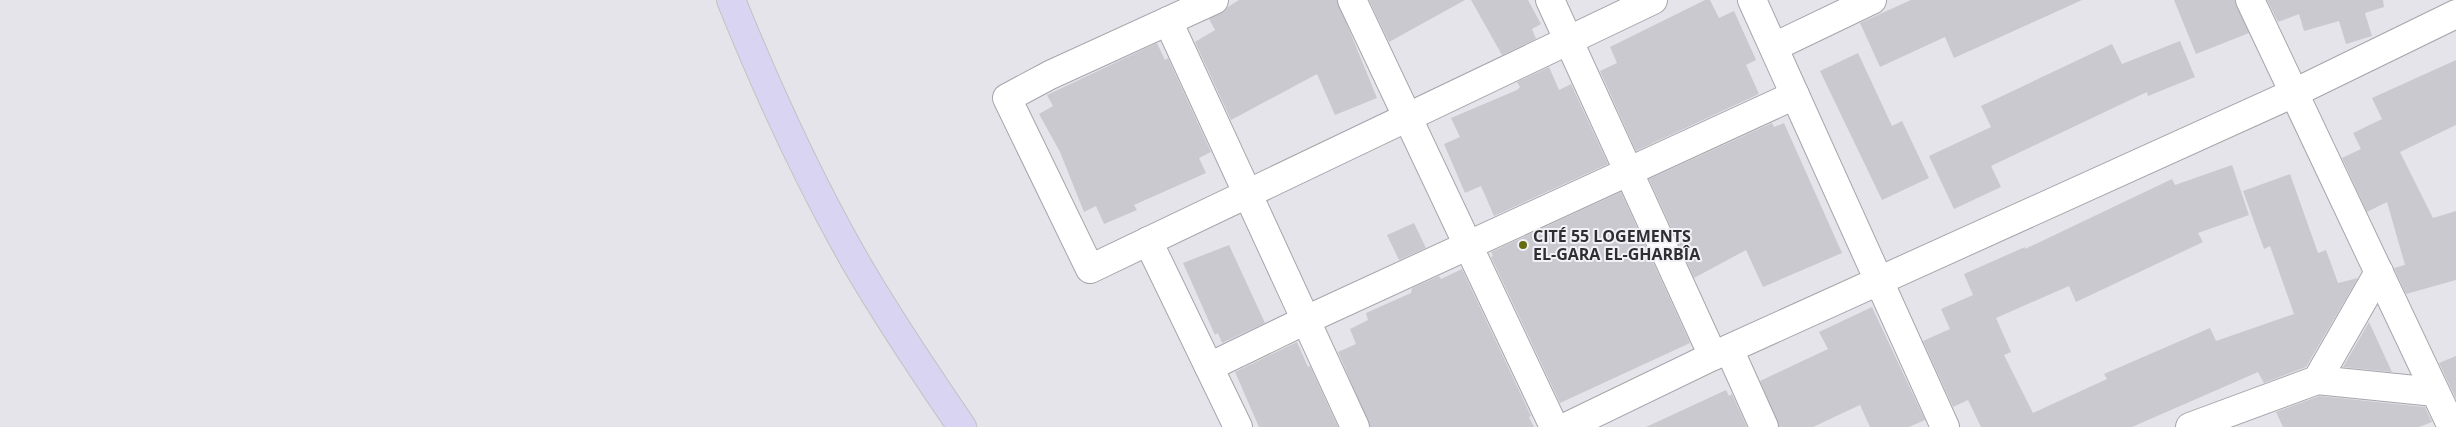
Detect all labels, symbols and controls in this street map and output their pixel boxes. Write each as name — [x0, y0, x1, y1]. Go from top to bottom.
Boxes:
place label: CITÉ 55 LOGEMENTS EL-GARA EL-GHARBÎA — [1533, 225, 1701, 265]
marker: CITÉ 55 LOGEMENTS EL-GARA EL-GHARBÎA — [1517, 239, 1529, 251]

